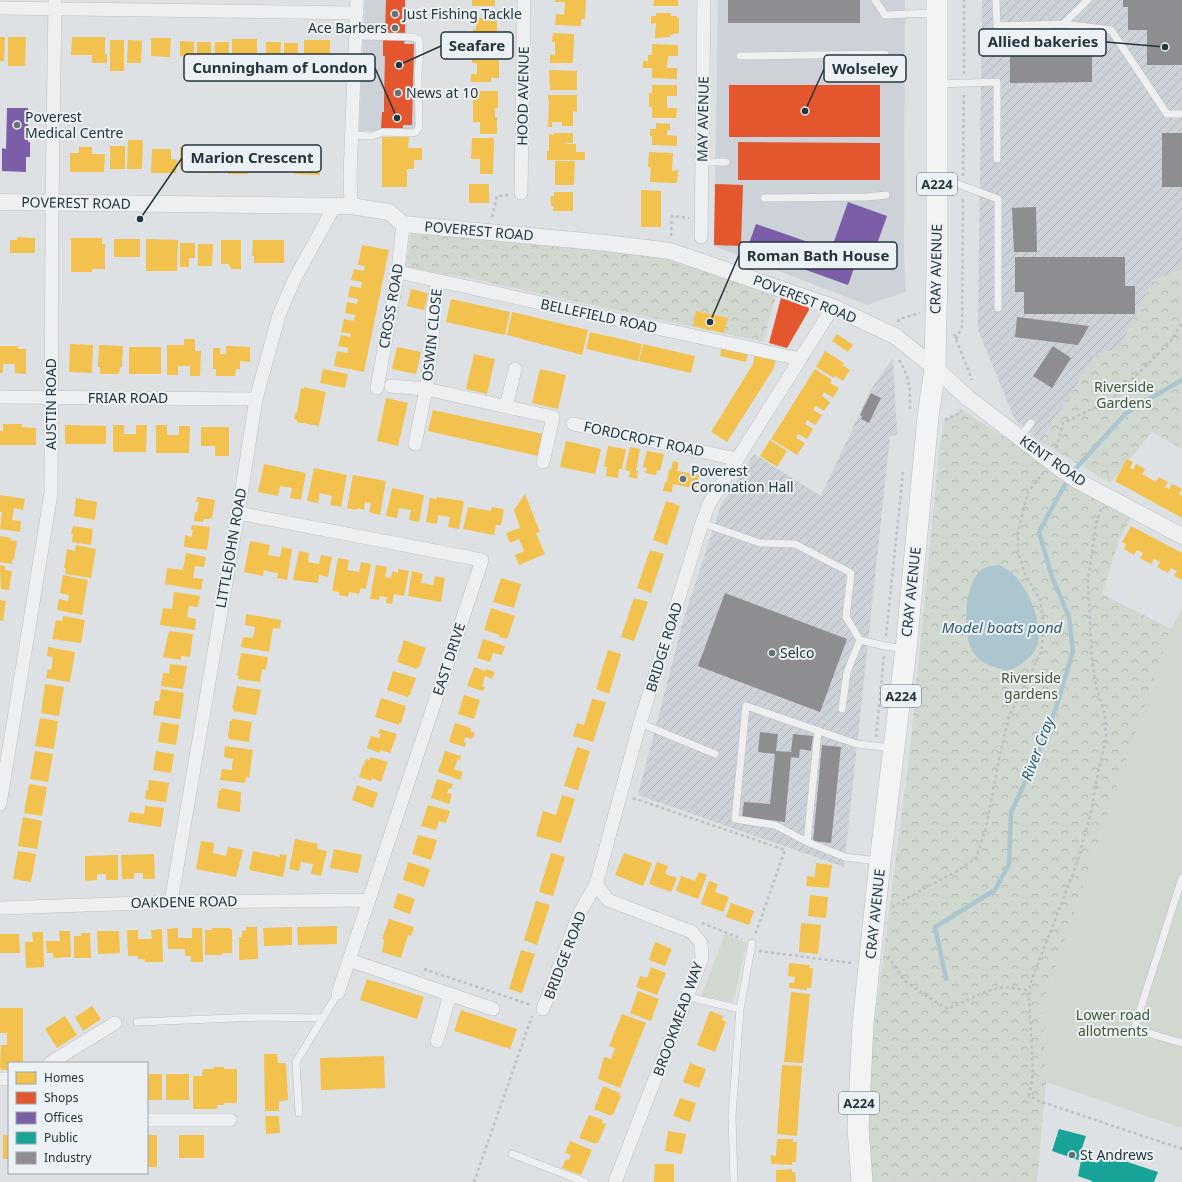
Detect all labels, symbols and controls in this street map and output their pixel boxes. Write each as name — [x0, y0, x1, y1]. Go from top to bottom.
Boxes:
place label: Just Fishing Tackle — [401, 4, 522, 23]
marker: Just Fishing Tackle — [390, 9, 400, 19]
place label: Ace Barbers — [308, 18, 387, 37]
marker: Ace Barbers — [390, 23, 400, 33]
callout: Allied bakeries — [979, 29, 1106, 56]
text: Allied bakeries — [988, 31, 1098, 51]
callout: Seafare — [441, 32, 513, 59]
text: Seafare — [449, 35, 505, 55]
street label: HOOD AVENUE — [512, 46, 533, 146]
callout: Cunningham of London — [184, 54, 375, 81]
callout: Wolseley — [824, 55, 906, 82]
text: Cunningham of London — [192, 57, 368, 77]
text: Wolseley — [832, 58, 899, 78]
street label: MAY AVENUE — [692, 76, 713, 162]
place label: News at 10 — [406, 83, 478, 102]
marker: News at 10 — [393, 88, 403, 98]
place label: Poverest Medical Centre — [25, 107, 124, 142]
marker: Poverest Medical Centre — [12, 120, 22, 130]
callout: Marion Crescent — [182, 145, 321, 172]
text: Marion Crescent — [191, 147, 314, 167]
road number: A224 — [917, 173, 957, 195]
street label: POVEREST ROAD — [21, 192, 131, 213]
street label: POVEREST ROAD — [424, 216, 534, 245]
street label: CRAY AVENUE — [925, 224, 946, 314]
callout: Roman Bath House — [739, 242, 897, 269]
text: Roman Bath House — [747, 245, 889, 265]
street label: CROSS ROAD — [374, 262, 407, 350]
street label: POVEREST ROAD — [751, 270, 860, 327]
street label: OSWIN CLOSE — [417, 288, 446, 382]
street label: BELLEFIELD ROAD — [539, 294, 659, 337]
street label: AUSTIN ROAD — [41, 358, 60, 450]
park label: Riverside Gardens — [1094, 377, 1154, 412]
street label: FRIAR ROAD — [88, 388, 168, 407]
street label: FORDCROFT ROAD — [582, 416, 706, 461]
street label: KENT ROAD — [1016, 431, 1090, 490]
place label: Poverest Coronation Hall — [691, 461, 794, 496]
marker: Poverest Coronation Hall — [678, 474, 688, 484]
street label: LITTLEJOHN ROAD — [211, 486, 250, 610]
street label: CRAY AVENUE — [896, 546, 925, 638]
street label: BRIDGE ROAD — [641, 600, 686, 694]
water label: Model boats pond — [942, 617, 1063, 637]
street label: EAST DRIVE — [428, 620, 469, 698]
place label: Selco — [780, 643, 814, 662]
marker: Selco — [767, 648, 777, 658]
park label: Riverside gardens — [1001, 668, 1061, 703]
road number: A224 — [881, 685, 921, 707]
water label: River Cray — [1016, 713, 1059, 783]
street label: CRAY AVENUE — [860, 868, 889, 960]
street label: OAKDENE ROAD — [130, 891, 238, 912]
street label: BRIDGE ROAD — [539, 908, 590, 1002]
street label: BROOKMEAD WAY — [648, 959, 707, 1079]
park label: Lower road allotments — [1076, 1005, 1150, 1040]
legend — [8, 1062, 148, 1174]
text: Homes — [44, 1069, 84, 1086]
text: Shops — [44, 1089, 79, 1106]
road number: A224 — [839, 1092, 879, 1114]
text: Offices — [44, 1109, 83, 1126]
text: Public — [44, 1129, 78, 1146]
place label: St Andrews — [1080, 1145, 1154, 1164]
text: Industry — [44, 1149, 92, 1166]
marker: St Andrews — [1067, 1150, 1077, 1160]

